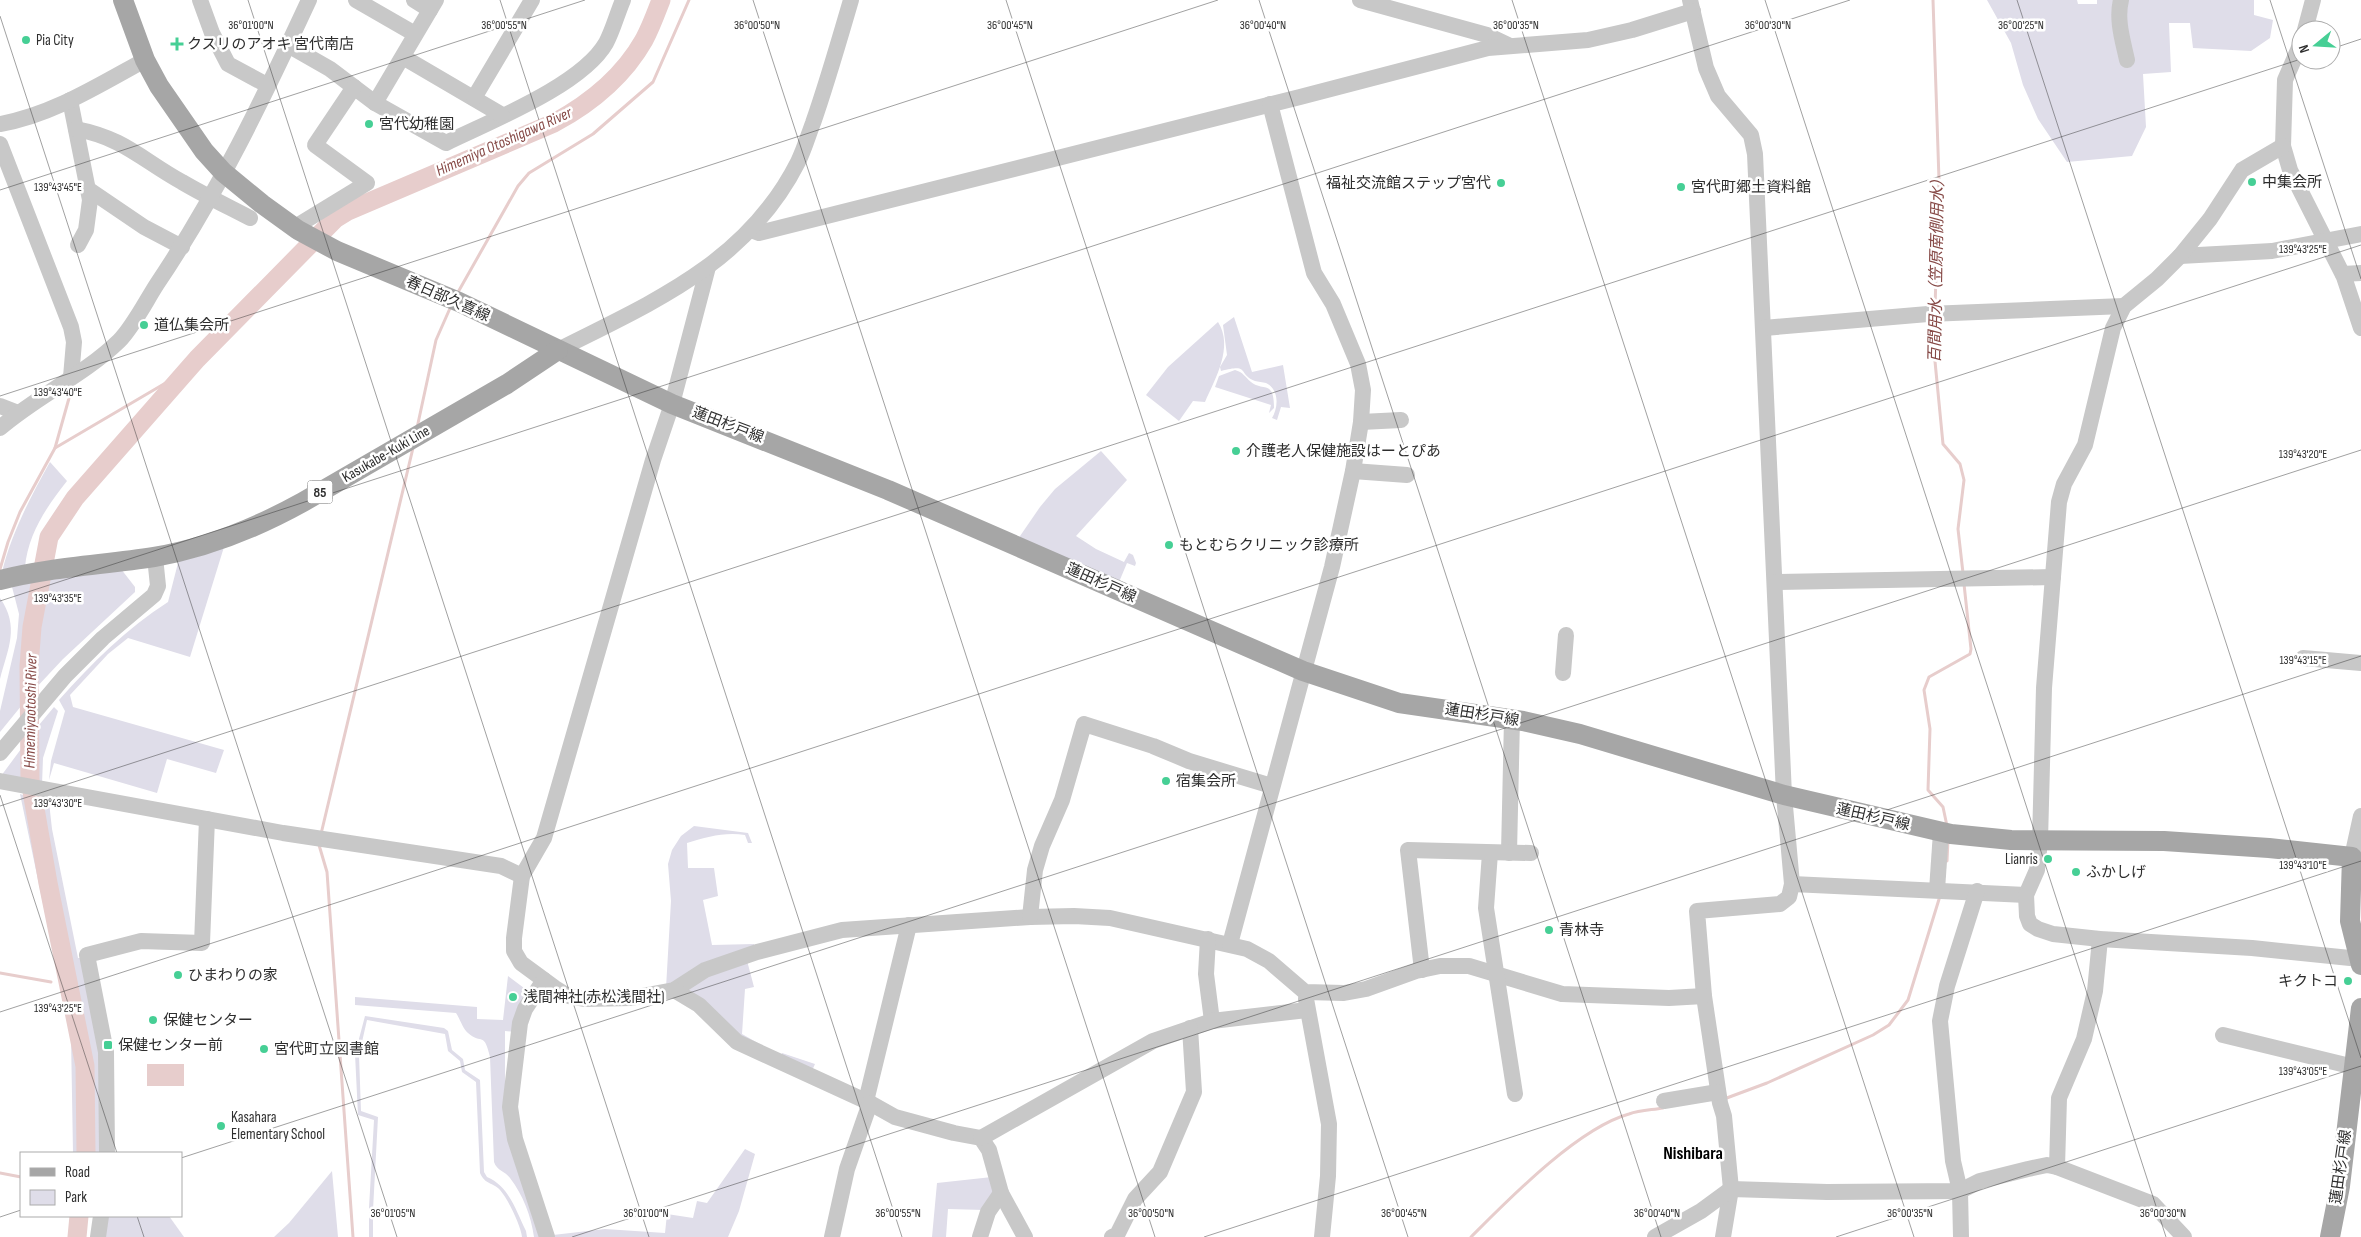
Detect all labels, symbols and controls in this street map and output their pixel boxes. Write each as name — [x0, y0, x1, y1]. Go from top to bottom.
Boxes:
text: 36°01'00"N — [228, 18, 274, 33]
text: 36°00'55"N — [481, 18, 527, 33]
text: 36°00'50"N — [734, 18, 780, 33]
text: 36°00'45"N — [987, 18, 1033, 33]
text: 36°00'40"N — [1240, 18, 1286, 33]
text: 36°00'35"N — [1493, 18, 1539, 33]
text: 36°00'30"N — [1745, 18, 1791, 33]
text: 36°00'25"N — [1998, 18, 2044, 33]
north arrow — [2291, 20, 2341, 70]
place label: Pia City — [36, 31, 74, 50]
marker: Pia City — [20, 34, 32, 46]
place label: クスリのアオキ 宮代南店 — [187, 35, 354, 54]
marker: クスリのアオキ 宮代南店 — [171, 38, 183, 50]
text: N — [2295, 43, 2313, 55]
water label: Himemiya Otoshigawa River — [433, 103, 575, 181]
place label: 宮代幼稚園 — [379, 115, 454, 134]
marker: 宮代幼稚園 — [363, 118, 375, 130]
water label: 百間用水（笠原南側用水） — [1926, 171, 1948, 363]
place label: 中集会所 — [2262, 173, 2322, 192]
place label: 福祉交流館ステップ宮代 — [1326, 174, 1491, 193]
marker: 中集会所 — [2246, 176, 2258, 188]
marker: 福祉交流館ステップ宮代 — [1495, 177, 1507, 189]
place label: 宮代町郷土資料館 — [1691, 178, 1811, 197]
text: 139°43'45"E — [34, 180, 82, 195]
marker: 宮代町郷土資料館 — [1675, 181, 1687, 193]
text: 139°43'25"E — [2279, 242, 2327, 257]
street label: 春日部久喜線 — [403, 272, 493, 326]
place label: 道仏集会所 — [154, 316, 229, 335]
marker: 道仏集会所 — [138, 319, 150, 331]
text: 139°43'40"E — [34, 385, 82, 400]
street label: 蓮田杉戸線 — [690, 403, 766, 447]
street label: Kasukabe-Kuki Line — [339, 421, 433, 487]
place label: 介護老人保健施設はーとぴあ — [1246, 442, 1441, 461]
marker: 介護老人保健施設はーとぴあ — [1230, 445, 1242, 457]
text: 139°43'20"E — [2279, 447, 2327, 462]
road number: 85 — [308, 481, 332, 504]
place label: もとむらクリニック診療所 — [1179, 536, 1359, 555]
marker: もとむらクリニック診療所 — [1163, 539, 1175, 551]
street label: 蓮田杉戸線 — [1063, 559, 1139, 607]
text: 139°43'35"E — [34, 591, 82, 606]
water label: Himemiyaotoshi River — [21, 653, 42, 769]
text: 139°43'15"E — [2279, 653, 2327, 668]
street label: 蓮田杉戸線 — [1443, 700, 1521, 730]
place label: 宿集会所 — [1176, 772, 1236, 791]
marker: 宿集会所 — [1160, 775, 1172, 787]
text: 139°43'30"E — [34, 796, 82, 811]
street label: 蓮田杉戸線 — [1834, 799, 1912, 835]
place label: Lianris — [2005, 850, 2038, 869]
marker: Lianris — [2042, 853, 2054, 865]
text: 139°43'10"E — [2279, 858, 2327, 873]
place label: ふかしげ — [2086, 863, 2146, 882]
marker: ふかしげ — [2070, 866, 2082, 878]
place label: 青林寺 — [1559, 921, 1604, 940]
marker: 青林寺 — [1543, 924, 1555, 936]
place label: ひまわりの家 — [188, 966, 278, 985]
marker: ひまわりの家 — [172, 969, 184, 981]
place label: キクトコ — [2278, 972, 2338, 991]
marker: キクトコ — [2342, 975, 2354, 987]
place label: 浅間神社(赤松浅間社) — [523, 988, 665, 1007]
marker: 浅間神社(赤松浅間社) — [507, 991, 519, 1003]
text: 139°43'25"E — [34, 1001, 82, 1016]
place label: 保健センター — [163, 1011, 253, 1030]
marker: 保健センター — [147, 1014, 159, 1026]
place label: 保健センター前 — [118, 1036, 223, 1055]
marker: 保健センター前 — [102, 1039, 114, 1051]
place label: 宮代町立図書館 — [274, 1040, 379, 1059]
marker: 宮代町立図書館 — [258, 1043, 270, 1055]
text: 139°43'05"E — [2279, 1064, 2327, 1079]
place label: Kasahara Elementary School — [231, 1108, 325, 1144]
marker: Kasahara Elementary School — [215, 1120, 227, 1132]
street label: 蓮田杉戸線 — [2326, 1129, 2356, 1205]
district label: Nishibara — [1663, 1143, 1723, 1164]
legend — [20, 1152, 182, 1217]
text: Road — [65, 1163, 90, 1182]
text: Park — [65, 1188, 87, 1207]
text: 36°01'05"N — [371, 1206, 415, 1221]
text: 36°01'00"N — [623, 1206, 669, 1221]
text: 36°00'55"N — [875, 1206, 921, 1221]
text: 36°00'50"N — [1128, 1206, 1174, 1221]
text: 36°00'45"N — [1381, 1206, 1427, 1221]
text: 36°00'40"N — [1634, 1206, 1680, 1221]
text: 36°00'35"N — [1887, 1206, 1933, 1221]
text: 36°00'30"N — [2140, 1206, 2186, 1221]

